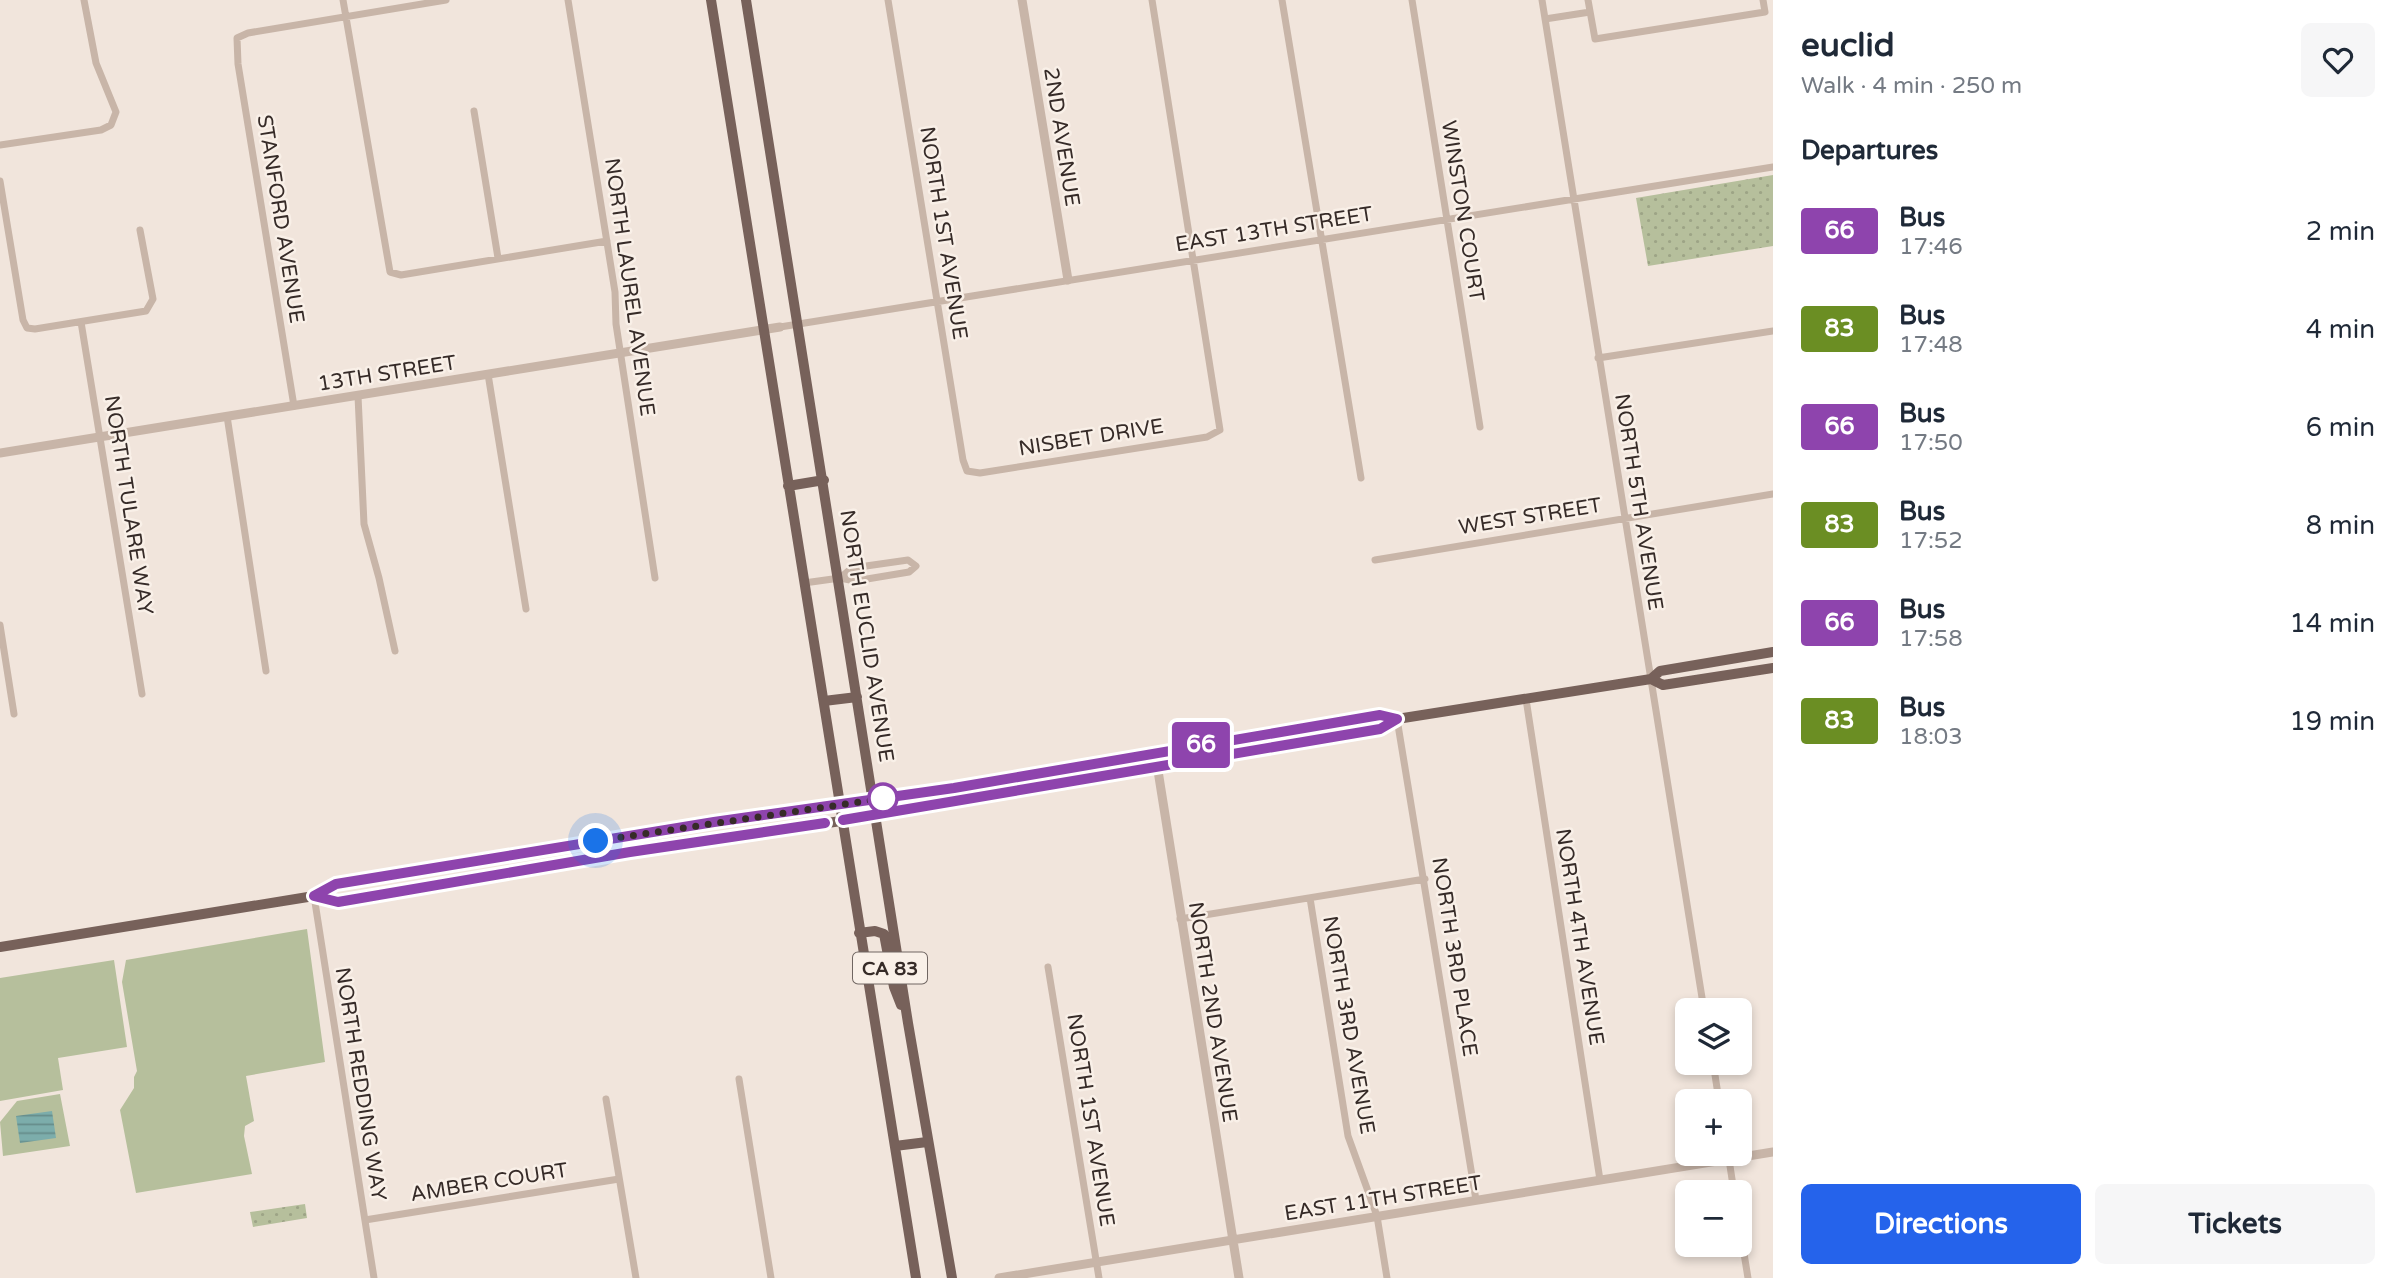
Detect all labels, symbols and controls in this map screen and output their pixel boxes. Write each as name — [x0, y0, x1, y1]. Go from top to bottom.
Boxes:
button: heart — [2301, 23, 2375, 97]
text: euclid — [1801, 26, 1895, 65]
street label: 2ND AVENUE — [1038, 66, 1085, 208]
text: Walk · 4 min · 250 m — [1801, 72, 2022, 100]
street label: STANFORD AVENUE — [252, 113, 309, 325]
street label: WINSTON COURT — [1436, 119, 1489, 304]
street label: NORTH 1ST AVENUE — [914, 125, 973, 341]
text: Departures — [1801, 135, 1938, 166]
street label: NORTH LAUREL AVENUE — [599, 156, 660, 418]
street label: EAST 13TH STREET — [1174, 202, 1375, 257]
text: Bus — [1899, 202, 1945, 233]
text: 66 — [1824, 216, 1855, 245]
text: 2 min — [2306, 216, 2375, 247]
text: 17:46 — [1899, 233, 1963, 261]
text: Bus — [1899, 300, 1945, 331]
text: 83 — [1824, 314, 1855, 343]
text: 4 min — [2306, 314, 2375, 345]
text: 17:48 — [1899, 331, 1963, 359]
street label: 13TH STREET — [316, 350, 458, 397]
street label: NORTH 5TH AVENUE — [1609, 392, 1668, 612]
street label: NORTH TULARE WAY — [99, 394, 158, 617]
text: Bus — [1899, 398, 1945, 429]
text: 66 — [1824, 412, 1855, 441]
text: 6 min — [2306, 412, 2375, 443]
street label: NISBET DRIVE — [1017, 414, 1165, 461]
text: 17:50 — [1899, 429, 1963, 457]
street label: WEST STREET — [1457, 493, 1604, 540]
text: Bus — [1899, 496, 1945, 527]
street label: NORTH EUCLID AVENUE — [834, 508, 899, 764]
text: 83 — [1824, 510, 1855, 539]
text: 8 min — [2306, 510, 2375, 541]
text: 17:52 — [1899, 527, 1963, 555]
text: Bus — [1899, 594, 1945, 625]
text: 66 — [1824, 608, 1855, 637]
text: 14 min — [2289, 608, 2375, 639]
text: 17:58 — [1899, 625, 1963, 653]
text: Bus — [1899, 692, 1945, 723]
text: 83 — [1824, 706, 1855, 735]
text: 19 min — [2289, 706, 2375, 737]
line badge: 66 — [1170, 722, 1232, 768]
text: 18:03 — [1899, 723, 1963, 751]
text: 66 — [1186, 730, 1216, 759]
unlabelled marker — [868, 783, 898, 813]
your location — [578, 823, 613, 858]
street label: NORTH 4TH AVENUE — [1550, 827, 1609, 1047]
street label: NORTH 3RD PLACE — [1426, 856, 1483, 1059]
street label: NORTH 2ND AVENUE — [1183, 900, 1242, 1124]
street label: NORTH 3RD AVENUE — [1317, 914, 1380, 1136]
road number: CA 83 — [853, 952, 927, 984]
street label: NORTH REDDING WAY — [330, 966, 391, 1203]
map controls — [1675, 998, 1752, 1257]
button: layers — [1675, 998, 1752, 1075]
street label: NORTH 1ST AVENUE — [1061, 1012, 1120, 1228]
button: + — [1675, 1089, 1752, 1166]
street label: AMBER COURT — [409, 1158, 570, 1207]
street label: EAST 11TH STREET — [1283, 1171, 1484, 1226]
button: − — [1675, 1180, 1752, 1257]
button: Directions — [1801, 1184, 2081, 1264]
button: Tickets — [2095, 1184, 2375, 1264]

